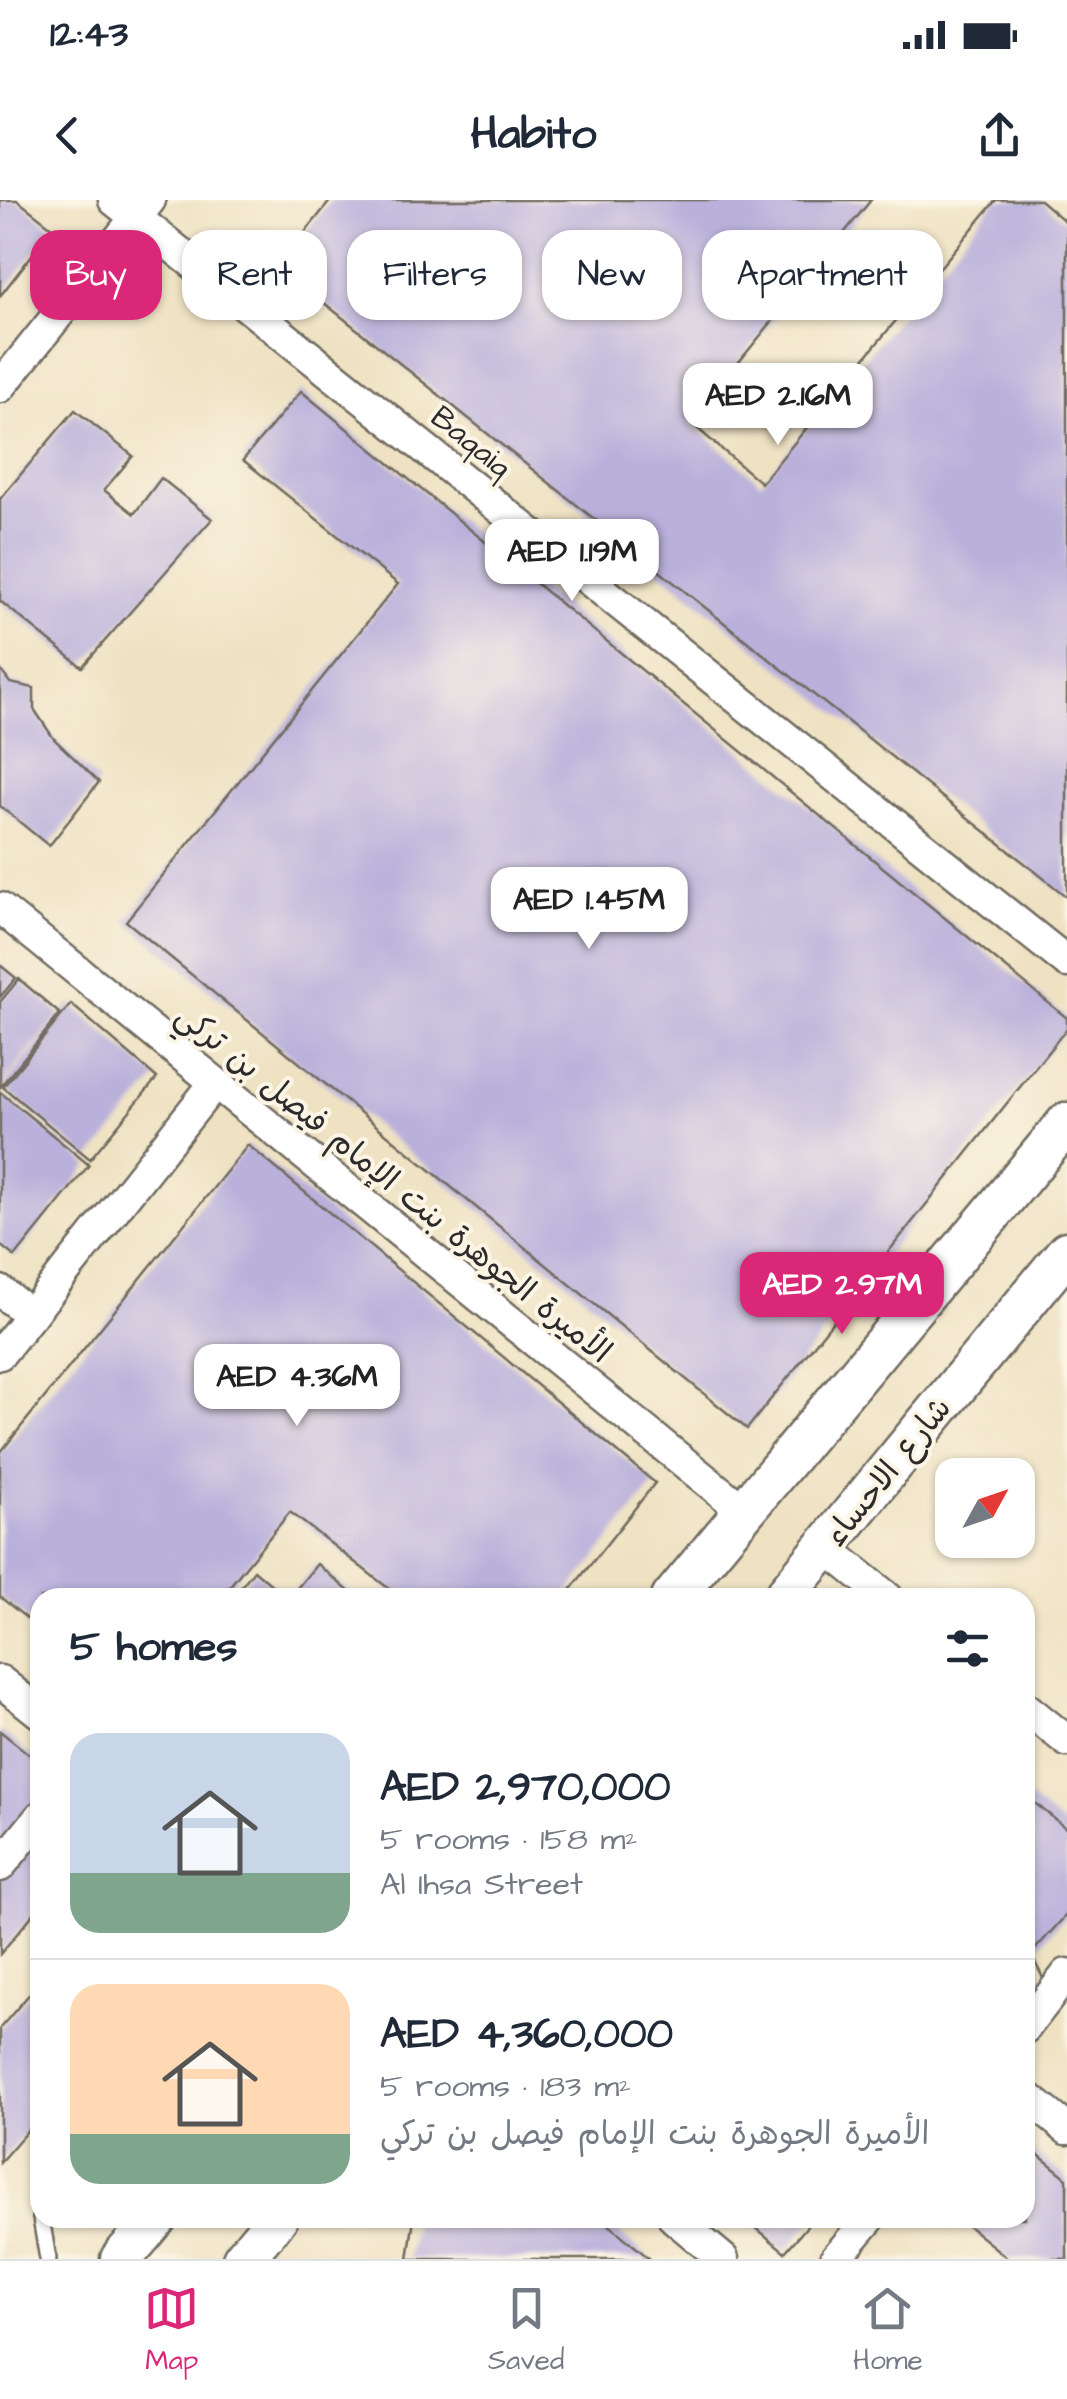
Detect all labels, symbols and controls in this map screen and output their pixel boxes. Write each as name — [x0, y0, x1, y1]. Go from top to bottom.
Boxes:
text: 12:43 — [50, 9, 128, 61]
text: Habito — [471, 104, 596, 166]
icon: back — [40, 108, 95, 163]
icon: share — [972, 108, 1027, 163]
chip: Buy — [30, 230, 162, 320]
chip: Rent — [182, 230, 327, 320]
chip: Filters — [347, 230, 522, 320]
chip: New — [542, 230, 682, 320]
chip: Apartment — [702, 230, 943, 320]
pin: AED 2.16M — [664, 363, 892, 448]
text: AED 2.16M — [705, 373, 851, 418]
street label: Baqaiq — [421, 395, 521, 489]
pin: AED 1.19M — [458, 519, 686, 604]
text: AED 1.19M — [507, 529, 637, 574]
pin: AED 1.45M — [475, 867, 703, 952]
text: AED 1.45M — [513, 877, 665, 922]
street label: الأميرة الجوهرة بنت الإمام فيصل بن تركي — [163, 994, 621, 1378]
pin: AED 2.97M — [728, 1252, 956, 1337]
text: AED 2.97M — [762, 1262, 922, 1307]
pin: AED 4.36M — [183, 1344, 411, 1429]
text: AED 4.36M — [216, 1354, 378, 1399]
street label: شارع الاحساء — [814, 1388, 963, 1556]
north arrow — [935, 1458, 1035, 1558]
map controls — [935, 1458, 1035, 1558]
text: 5 homes — [70, 1619, 237, 1677]
icon: filters — [940, 1621, 995, 1676]
text: AED 2,970,000 — [380, 1759, 671, 1817]
icon: home — [150, 1773, 270, 1893]
text: 5 rooms · 158 m² — [380, 1817, 637, 1862]
text: Al Ihsa Street — [380, 1862, 583, 1907]
text: AED 4,360,000 — [380, 2006, 673, 2064]
icon: home — [150, 2024, 270, 2144]
text: 5 rooms · 183 m² — [380, 2064, 631, 2109]
text: الأميرة الجوهرة بنت الإمام فيصل بن تركي — [380, 2112, 929, 2157]
tab: Map — [144, 2281, 199, 2380]
tab: Saved — [488, 2281, 564, 2380]
tab: Home — [853, 2281, 923, 2380]

